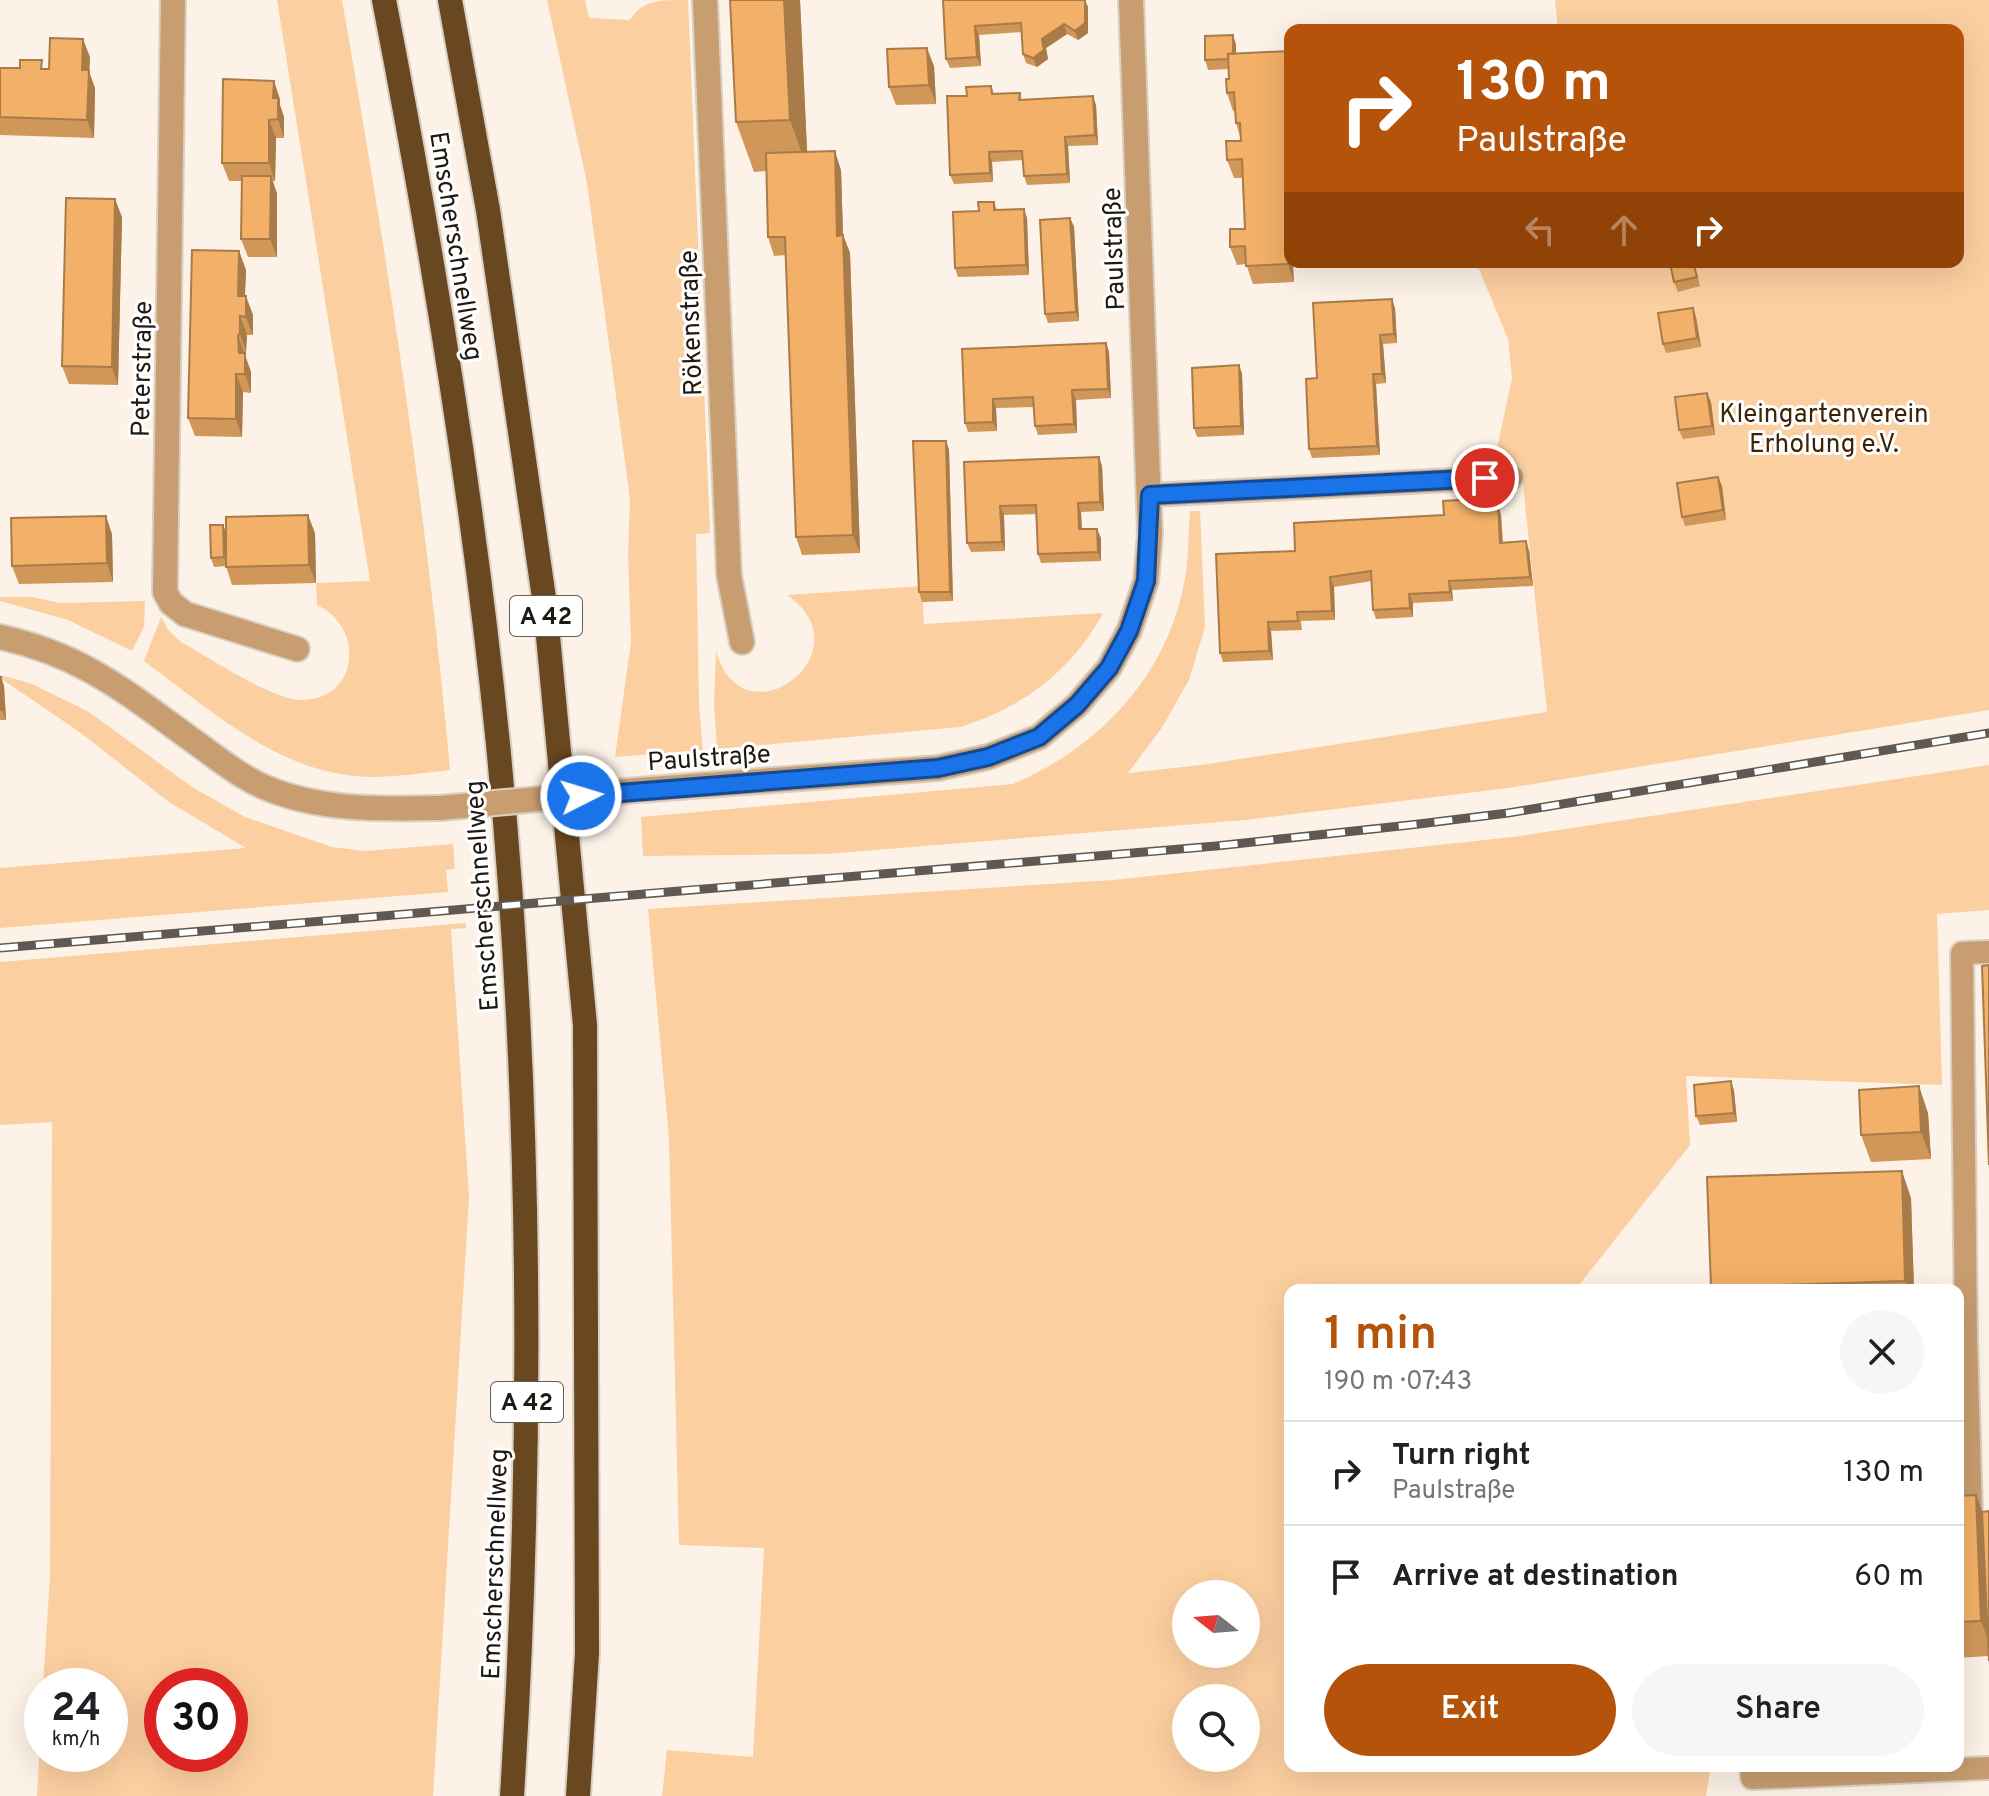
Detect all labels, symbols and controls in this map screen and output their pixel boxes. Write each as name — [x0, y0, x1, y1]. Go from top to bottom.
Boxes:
text: 130 m — [1456, 50, 1611, 120]
icon: right — [1324, 56, 1428, 160]
text: Paulstraße — [1456, 119, 1627, 165]
street label: Emscherschnellweg — [420, 129, 489, 363]
street label: Paulstraße — [1097, 187, 1134, 311]
icon: left — [1518, 208, 1562, 252]
icon: ahead — [1602, 208, 1646, 252]
icon: right — [1686, 208, 1730, 252]
street label: Rökenstraße — [673, 249, 712, 396]
street label: Peterstraße — [126, 301, 161, 437]
park label: Kleingartenverein Erholung e.V. — [1719, 399, 1929, 462]
pin — [1451, 444, 1519, 512]
icon: arrive — [1463, 456, 1507, 500]
road number: A 42 — [510, 596, 582, 636]
street label: Paulstraße — [647, 739, 772, 780]
position arrow — [539, 754, 623, 838]
street label: Emscherschnellweg — [459, 779, 508, 1012]
text: 1 min — [1324, 1306, 1437, 1366]
button: close — [1840, 1310, 1924, 1394]
text: 190 m · 07:43 — [1324, 1366, 1472, 1399]
road number: A 42 — [491, 1382, 563, 1422]
text: Turn right — [1392, 1438, 1530, 1475]
street label: Emscherschnellweg — [476, 1448, 517, 1680]
icon: right — [1324, 1451, 1368, 1495]
text: 130 m — [1843, 1455, 1924, 1492]
text: Paulstraße — [1392, 1475, 1515, 1508]
icon: arrive — [1324, 1555, 1368, 1599]
text: Arrive at destination — [1392, 1559, 1678, 1596]
text: 60 m — [1854, 1559, 1924, 1596]
north arrow — [1172, 1580, 1260, 1668]
map controls — [1172, 1580, 1260, 1772]
button: Exit — [1324, 1664, 1616, 1756]
button: Share — [1632, 1664, 1924, 1756]
speed limit sign: 30 — [144, 1668, 248, 1772]
button: search — [1172, 1684, 1260, 1772]
text: 24 — [51, 1685, 101, 1735]
text: km/h — [52, 1727, 100, 1753]

